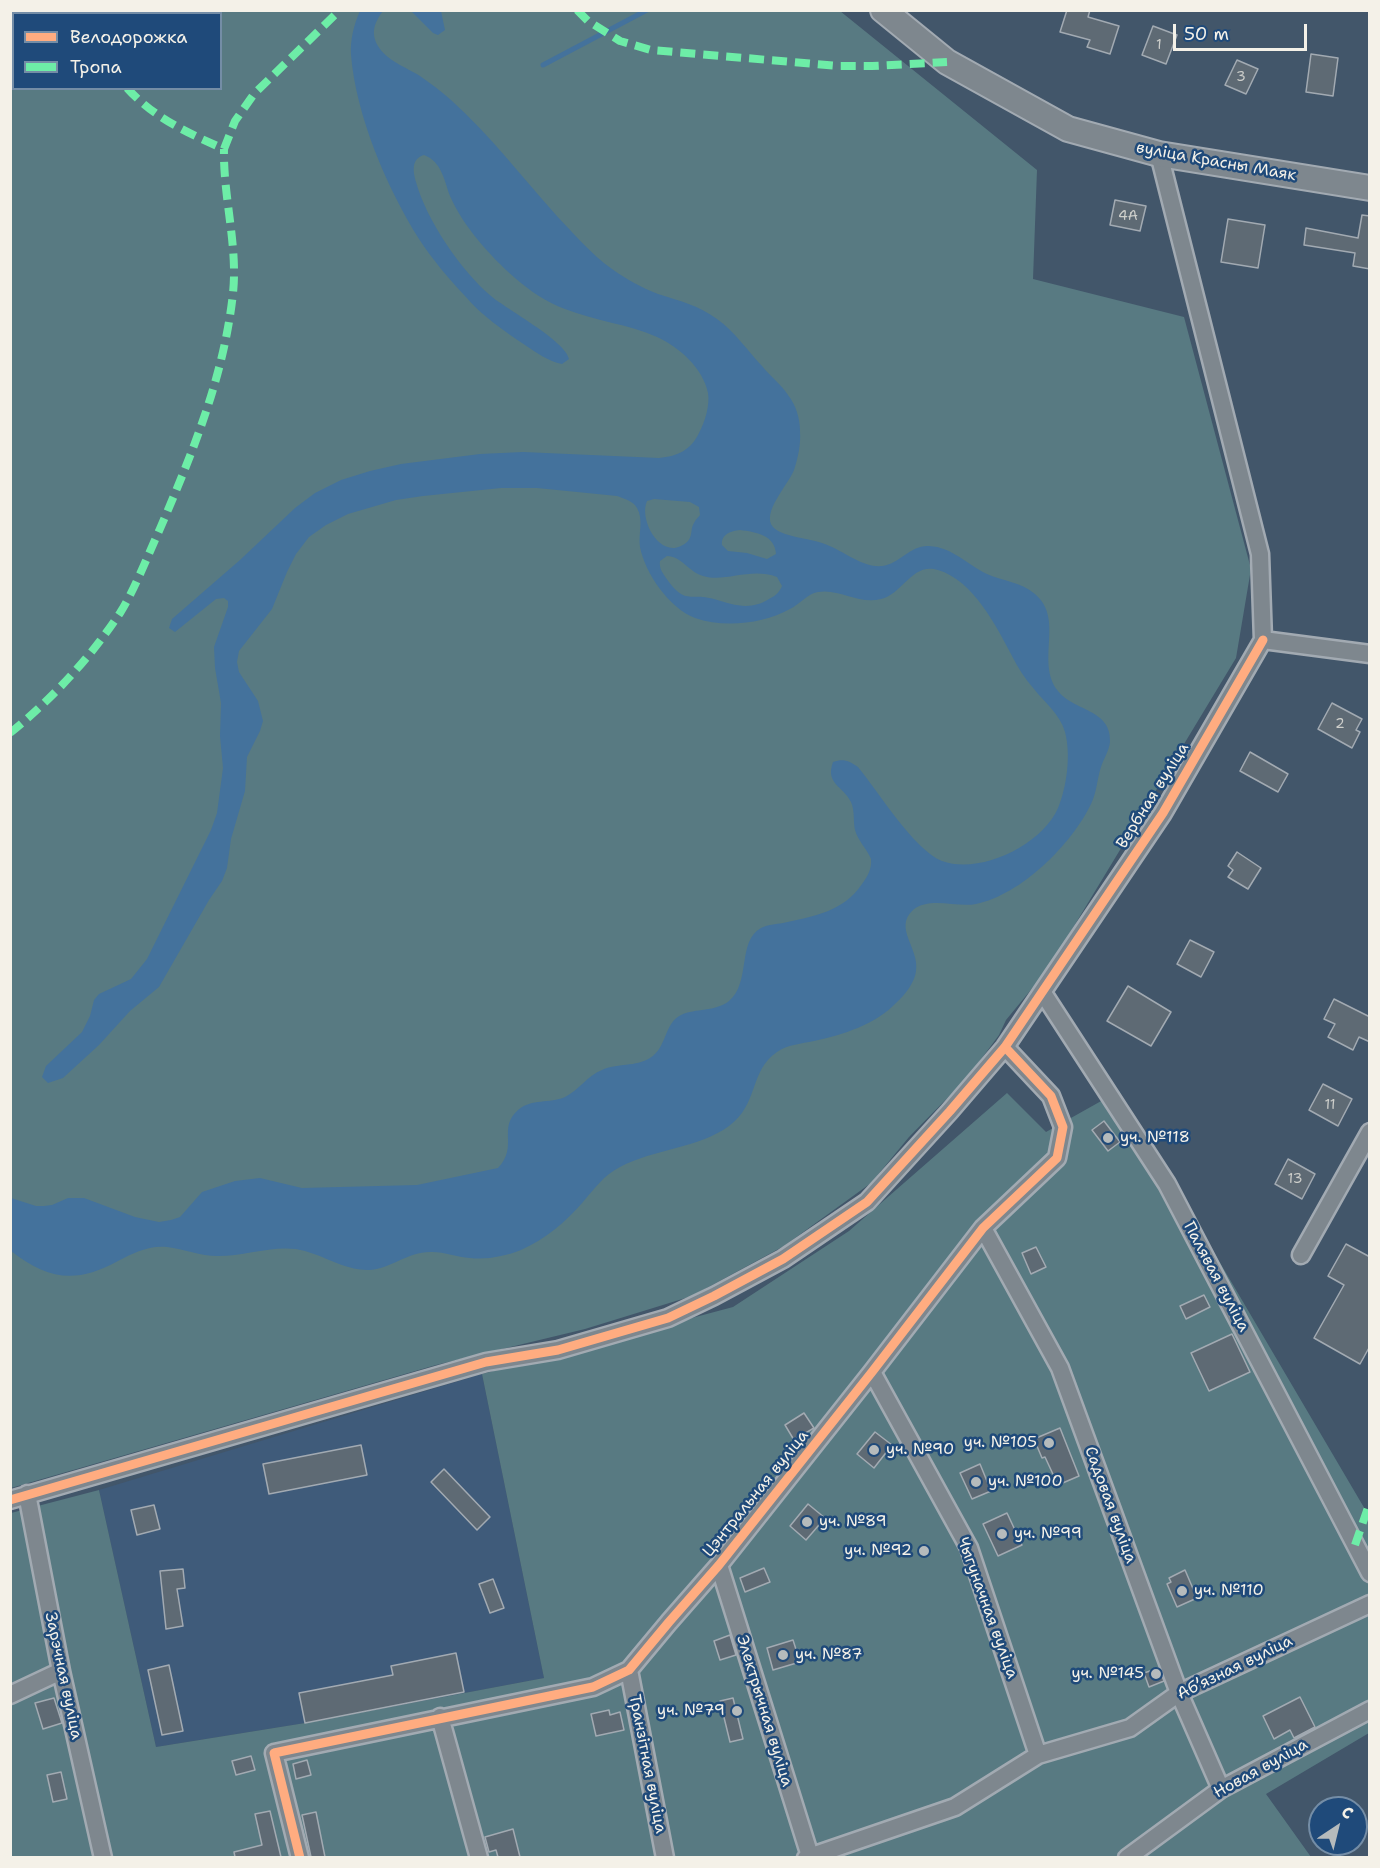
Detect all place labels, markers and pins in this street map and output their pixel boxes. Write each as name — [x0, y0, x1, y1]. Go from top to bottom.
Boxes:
place label: уч. №118 — [1120, 1128, 1190, 1148]
marker: уч. №118 — [1101, 1131, 1115, 1145]
place label: уч. №105 — [964, 1433, 1037, 1453]
marker: уч. №105 — [1042, 1436, 1056, 1450]
place label: уч. №90 — [886, 1440, 954, 1460]
marker: уч. №90 — [867, 1443, 881, 1457]
place label: уч. №100 — [988, 1472, 1063, 1492]
marker: уч. №100 — [969, 1475, 983, 1489]
place label: уч. №89 — [819, 1512, 887, 1532]
marker: уч. №89 — [800, 1515, 814, 1529]
place label: уч. №99 — [1014, 1524, 1082, 1544]
marker: уч. №99 — [995, 1527, 1009, 1541]
place label: уч. №92 — [844, 1541, 912, 1561]
marker: уч. №92 — [917, 1544, 931, 1558]
place label: уч. №110 — [1194, 1581, 1264, 1601]
marker: уч. №110 — [1175, 1584, 1189, 1598]
place label: уч. №87 — [795, 1645, 862, 1665]
marker: уч. №87 — [776, 1648, 790, 1662]
place label: уч. №145 — [1071, 1664, 1144, 1684]
marker: уч. №145 — [1149, 1667, 1163, 1681]
place label: уч. №79 — [657, 1701, 725, 1721]
marker: уч. №79 — [730, 1704, 744, 1718]

